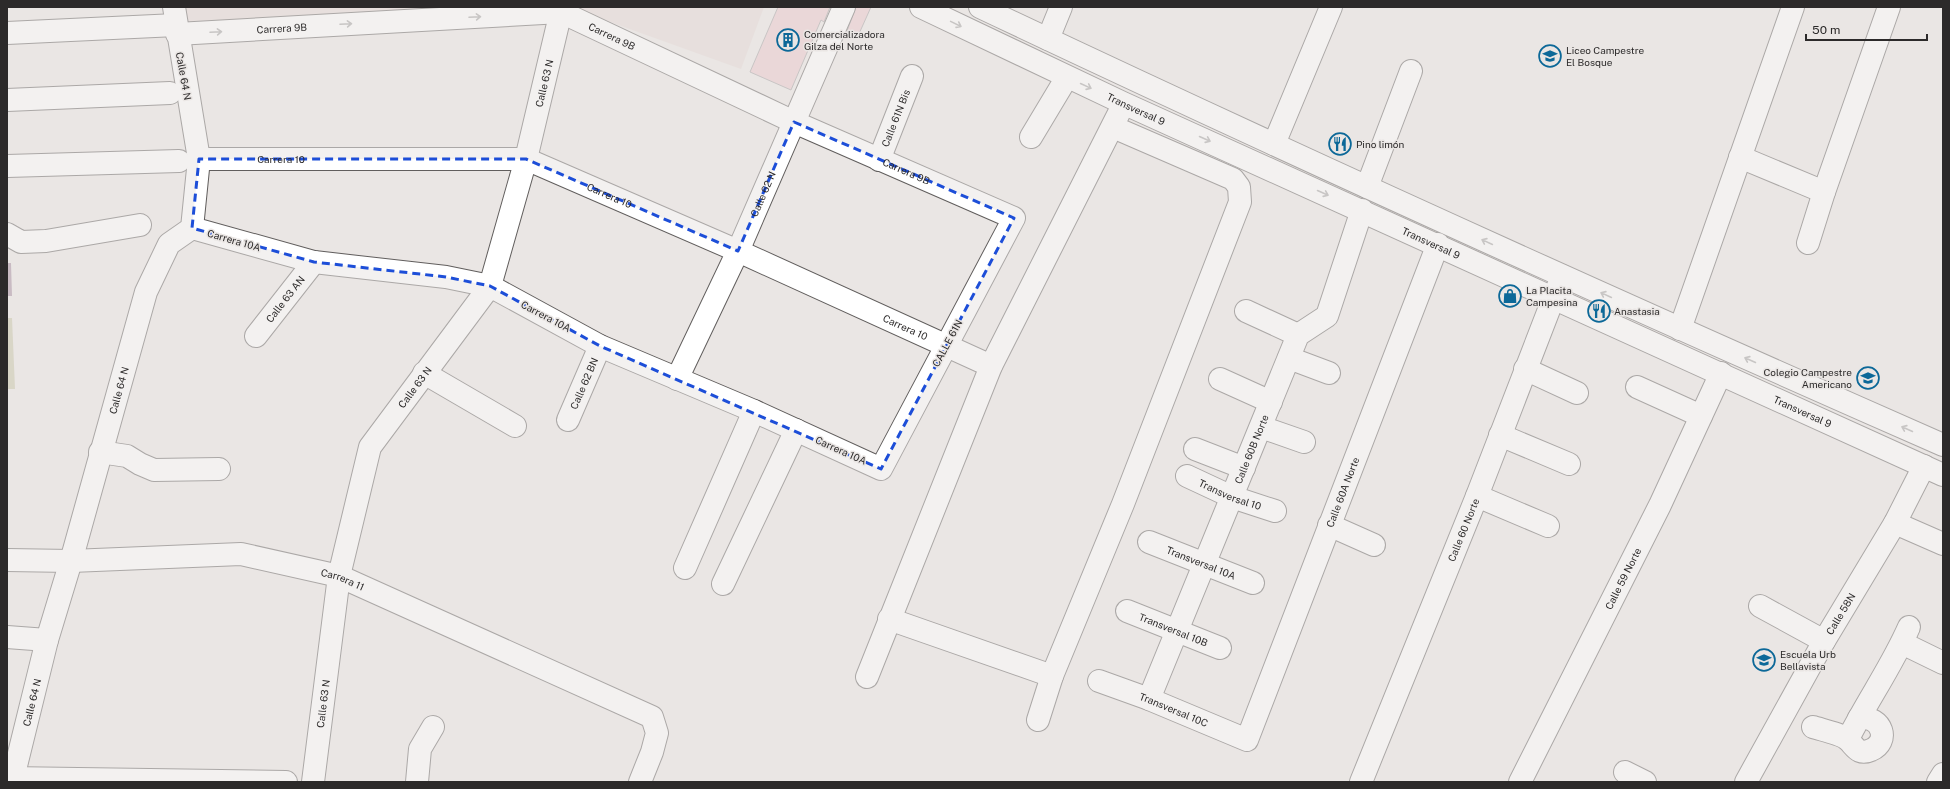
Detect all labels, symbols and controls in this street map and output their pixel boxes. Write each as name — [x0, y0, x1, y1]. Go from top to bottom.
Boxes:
one-way arrow — [468, 13, 481, 20]
scale bar — [1806, 16, 1927, 42]
street label: Carrera 9B — [587, 20, 638, 52]
street label: Carrera 9B — [256, 21, 308, 35]
one-way arrow — [339, 21, 352, 28]
one-way arrow — [950, 21, 962, 28]
text: 50 m — [1812, 23, 1840, 37]
building icon: Comercializadora Gilza del Norte — [775, 27, 801, 53]
one-way arrow — [209, 28, 222, 35]
place label: Comercializadora Gilza del Norte — [804, 28, 885, 52]
school or university icon: Liceo Campestre El Bosque — [1537, 43, 1563, 69]
place label: Liceo Campestre El Bosque — [1566, 44, 1645, 68]
street label: Calle 64 N — [174, 51, 194, 101]
street label: Calle 63 N — [533, 58, 555, 108]
one-way arrow — [1080, 83, 1092, 90]
street label: Calle 61N Bis — [879, 88, 912, 149]
street label: Transversal 9 — [1105, 90, 1167, 127]
restaurant icon: Pino limón — [1327, 131, 1353, 157]
one-way arrow — [1198, 136, 1210, 144]
place label: Pino limón — [1356, 138, 1405, 150]
street label: Carrera 10 — [257, 153, 305, 165]
street label: Carrera 9B — [881, 155, 932, 187]
street label: Calle 62 N — [748, 169, 778, 218]
street label: Carrera 10 — [585, 180, 634, 210]
one-way arrow — [1317, 189, 1329, 197]
street label: Transversal 9 — [1400, 224, 1462, 261]
street label: Carrera 10A — [206, 227, 262, 253]
one-way arrow — [1482, 237, 1494, 245]
street label: Calle 63 AN — [263, 273, 307, 325]
shop icon: La Placita Campesina — [1497, 283, 1523, 309]
place label: La Placita Campesina — [1526, 284, 1577, 308]
one-way arrow — [1600, 291, 1612, 299]
street label: Carrera 10A — [519, 298, 573, 334]
restaurant icon: Anastasia — [1586, 298, 1612, 324]
place label: Anastasia — [1614, 305, 1660, 317]
street label: Carrera 10 — [881, 312, 930, 342]
street label: CALLE 61N — [930, 317, 964, 369]
street label: Calle 62 BN — [567, 356, 600, 411]
one-way arrow — [1744, 356, 1756, 363]
street label: Calle 63 N — [395, 364, 434, 410]
street label: Calle 64 N — [106, 365, 131, 415]
school or university icon: Colegio Campestre Americano — [1855, 365, 1881, 391]
place label: Colegio Campestre Americano — [1763, 366, 1852, 390]
street label: Transversal 9 — [1772, 393, 1834, 430]
street label: Calle 60B Norte — [1232, 412, 1271, 486]
one-way arrow — [1902, 425, 1914, 432]
street label: Carrera 10A — [814, 433, 868, 467]
street label: Calle 60A Norte — [1324, 455, 1362, 529]
street label: Transversal 10 — [1197, 476, 1263, 512]
street label: Calle 60 Norte — [1445, 496, 1482, 563]
street label: Transversal 10A — [1165, 543, 1238, 582]
street label: Calle 59 Norte — [1602, 545, 1644, 611]
street label: Carrera 11 — [320, 566, 366, 593]
street label: Calle 58N — [1823, 591, 1858, 637]
street label: Transversal 10B — [1137, 610, 1210, 649]
school or university icon: Escuela Urb Bellavista — [1751, 647, 1777, 673]
place label: Escuela Urb Bellavista — [1780, 648, 1836, 672]
street label: Calle 64 N — [20, 677, 43, 727]
street label: Calle 63 N — [314, 679, 332, 728]
street label: Transversal 10C — [1138, 690, 1210, 729]

